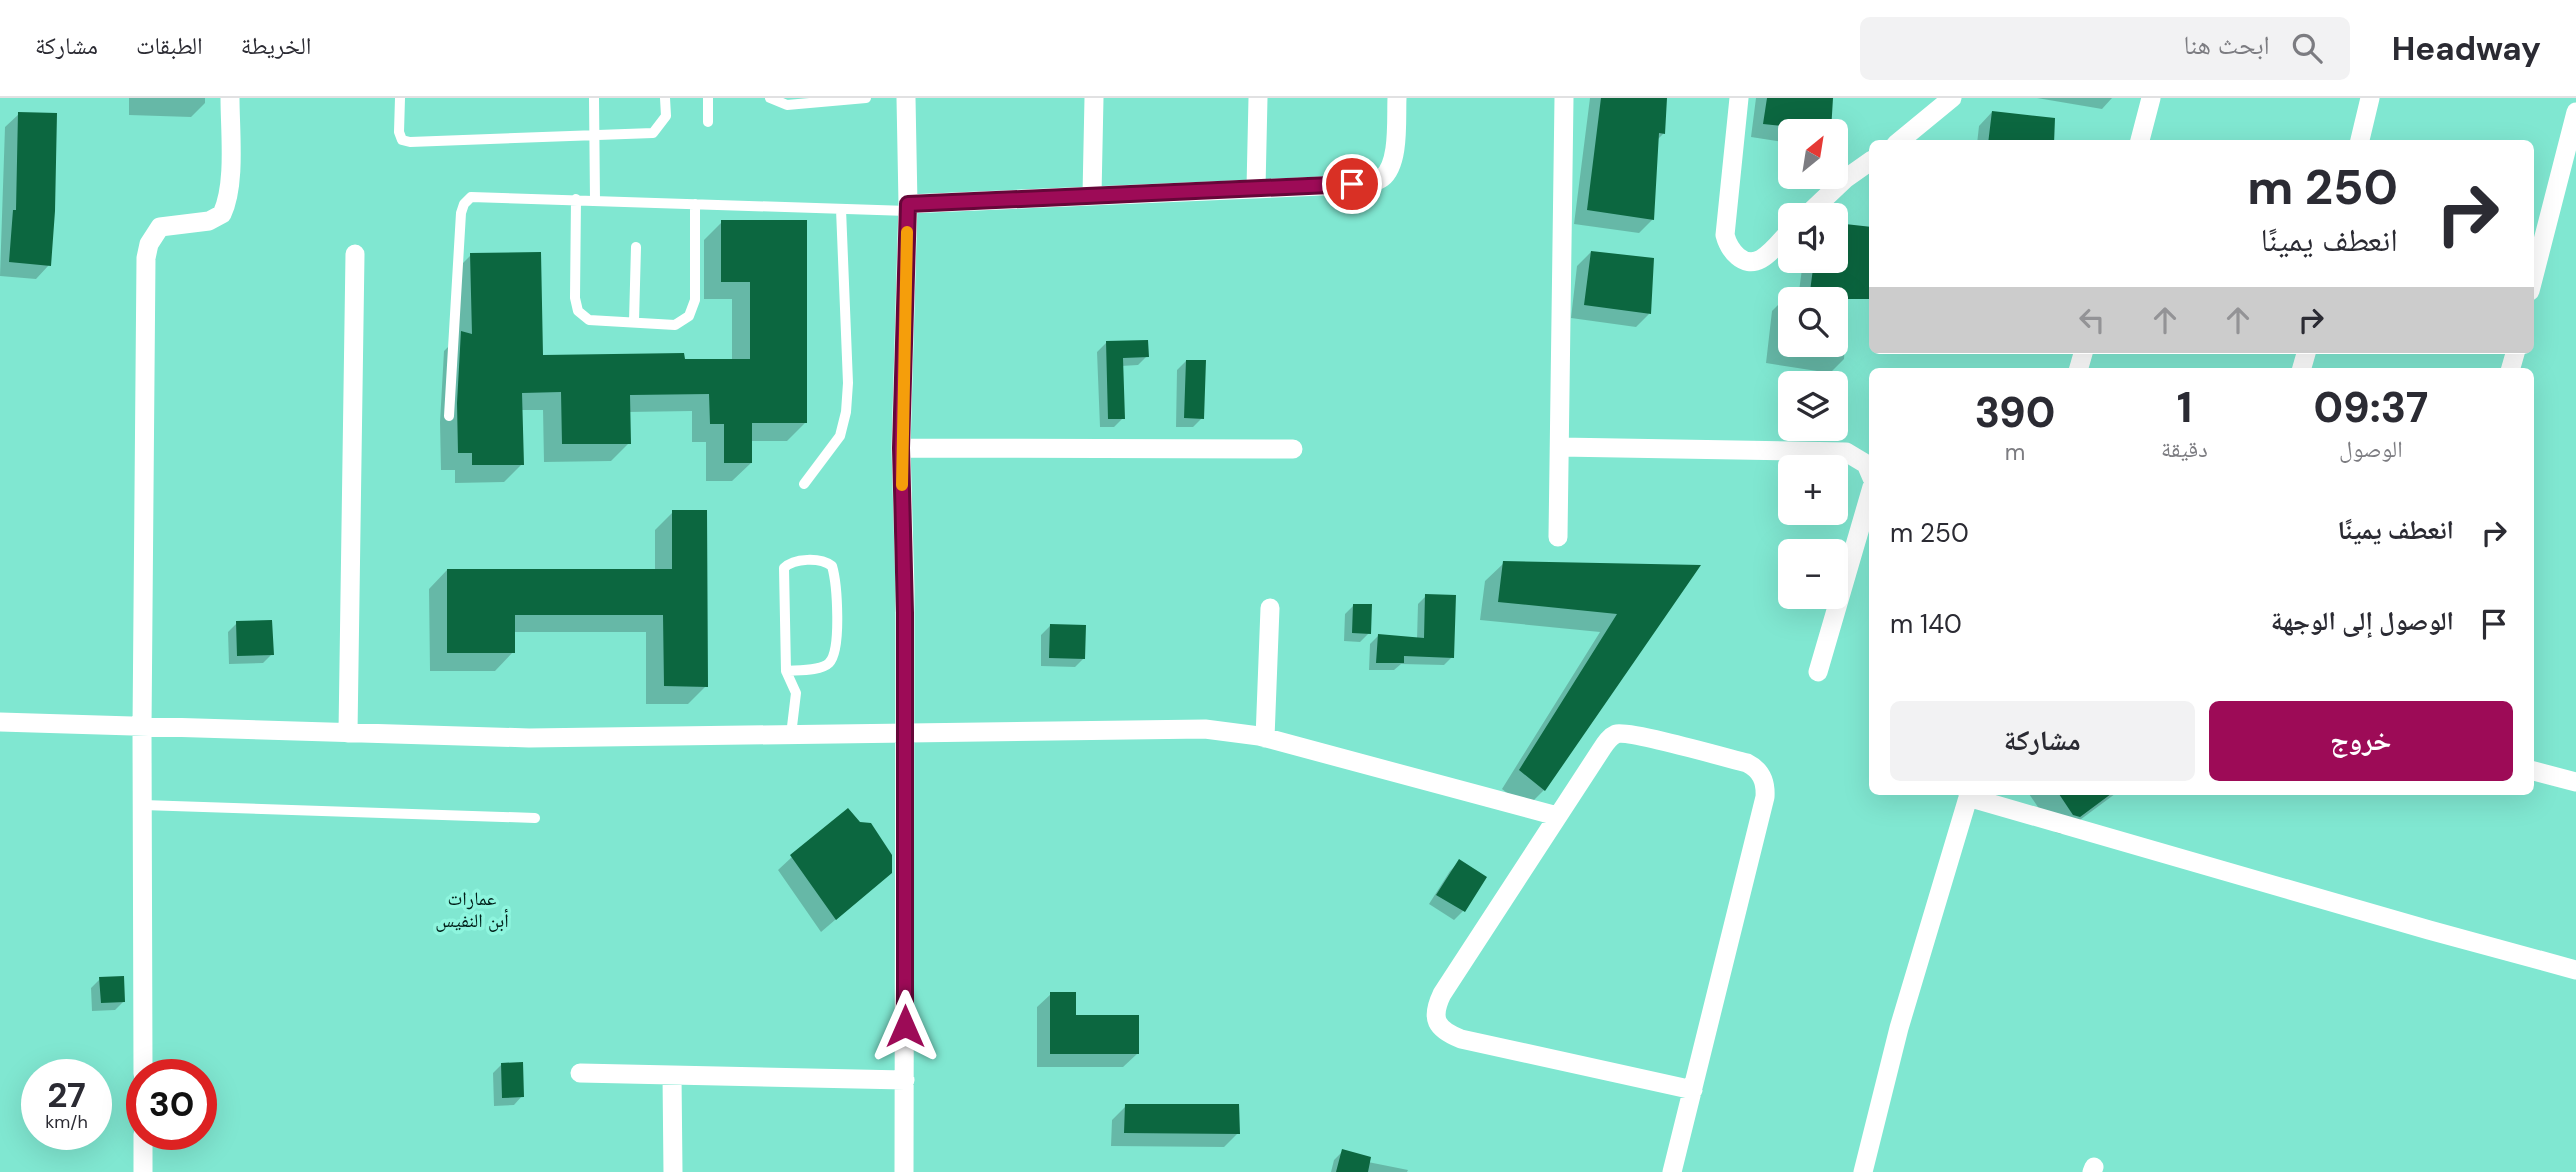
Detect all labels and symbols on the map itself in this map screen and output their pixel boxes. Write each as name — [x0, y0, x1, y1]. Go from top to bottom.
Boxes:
north arrow — [1778, 119, 1848, 189]
pin — [1322, 154, 1382, 214]
district label: عمارات أبن النفيس — [435, 886, 509, 933]
position arrow — [868, 989, 942, 1063]
speed limit sign: 30 — [126, 1059, 217, 1150]

